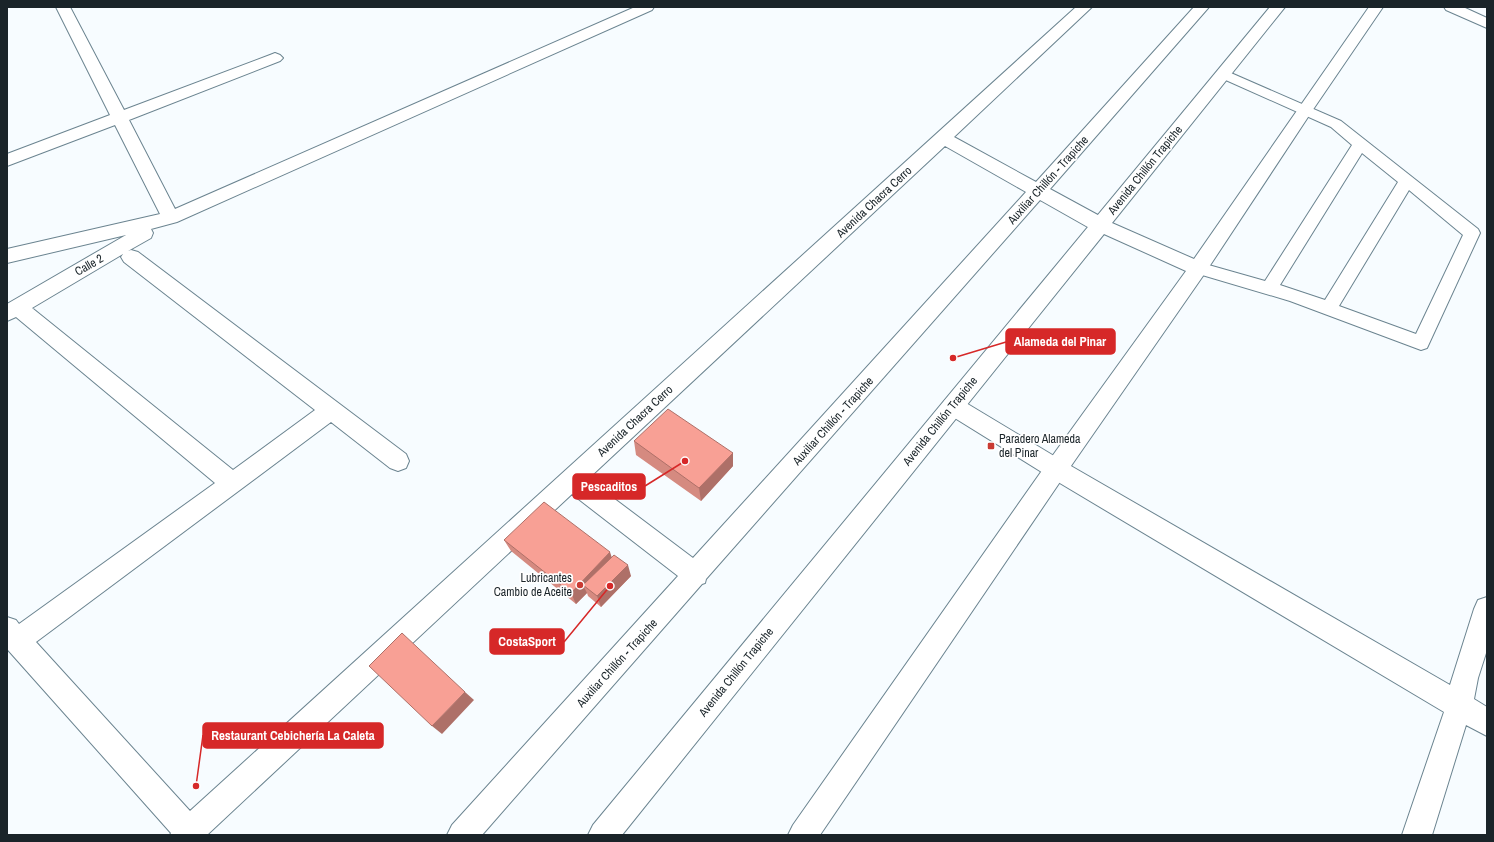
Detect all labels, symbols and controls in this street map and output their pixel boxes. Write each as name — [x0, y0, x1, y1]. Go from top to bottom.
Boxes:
street label: Avenida Chillón Trapiche — [1103, 122, 1186, 219]
street label: Auxiliar Chillón - Trapiche — [1003, 132, 1092, 228]
street label: Avenida Chacra Cerro — [832, 163, 915, 242]
street label: Calle 2 — [72, 250, 106, 280]
callout: Alameda del Pinar — [1006, 329, 1115, 354]
text: Alameda del Pinar — [1014, 333, 1107, 350]
street label: Auxiliar Chillón - Trapiche — [788, 373, 877, 469]
street label: Avenida Chillón Trapiche — [898, 373, 981, 470]
street label: Avenida Chacra Cerro — [593, 382, 676, 461]
place label: Paradero Alameda del Pinar — [999, 431, 1081, 461]
marker: Paradero Alameda del Pinar — [986, 441, 996, 451]
callout: Pescaditos — [573, 474, 645, 499]
text: Pescaditos — [581, 478, 637, 495]
place label: Lubricantes Cambio de Aceite — [494, 570, 572, 600]
marker: Lubricantes Cambio de Aceite — [575, 580, 585, 590]
street label: Auxiliar Chillón - Trapiche — [572, 615, 661, 711]
street label: Avenida Chillón Trapiche — [694, 624, 777, 721]
callout: CostaSport — [490, 629, 564, 654]
text: CostaSport — [498, 633, 556, 650]
callout: Restaurant Cebichería La Caleta — [203, 723, 383, 748]
text: Restaurant Cebichería La Caleta — [211, 727, 375, 744]

